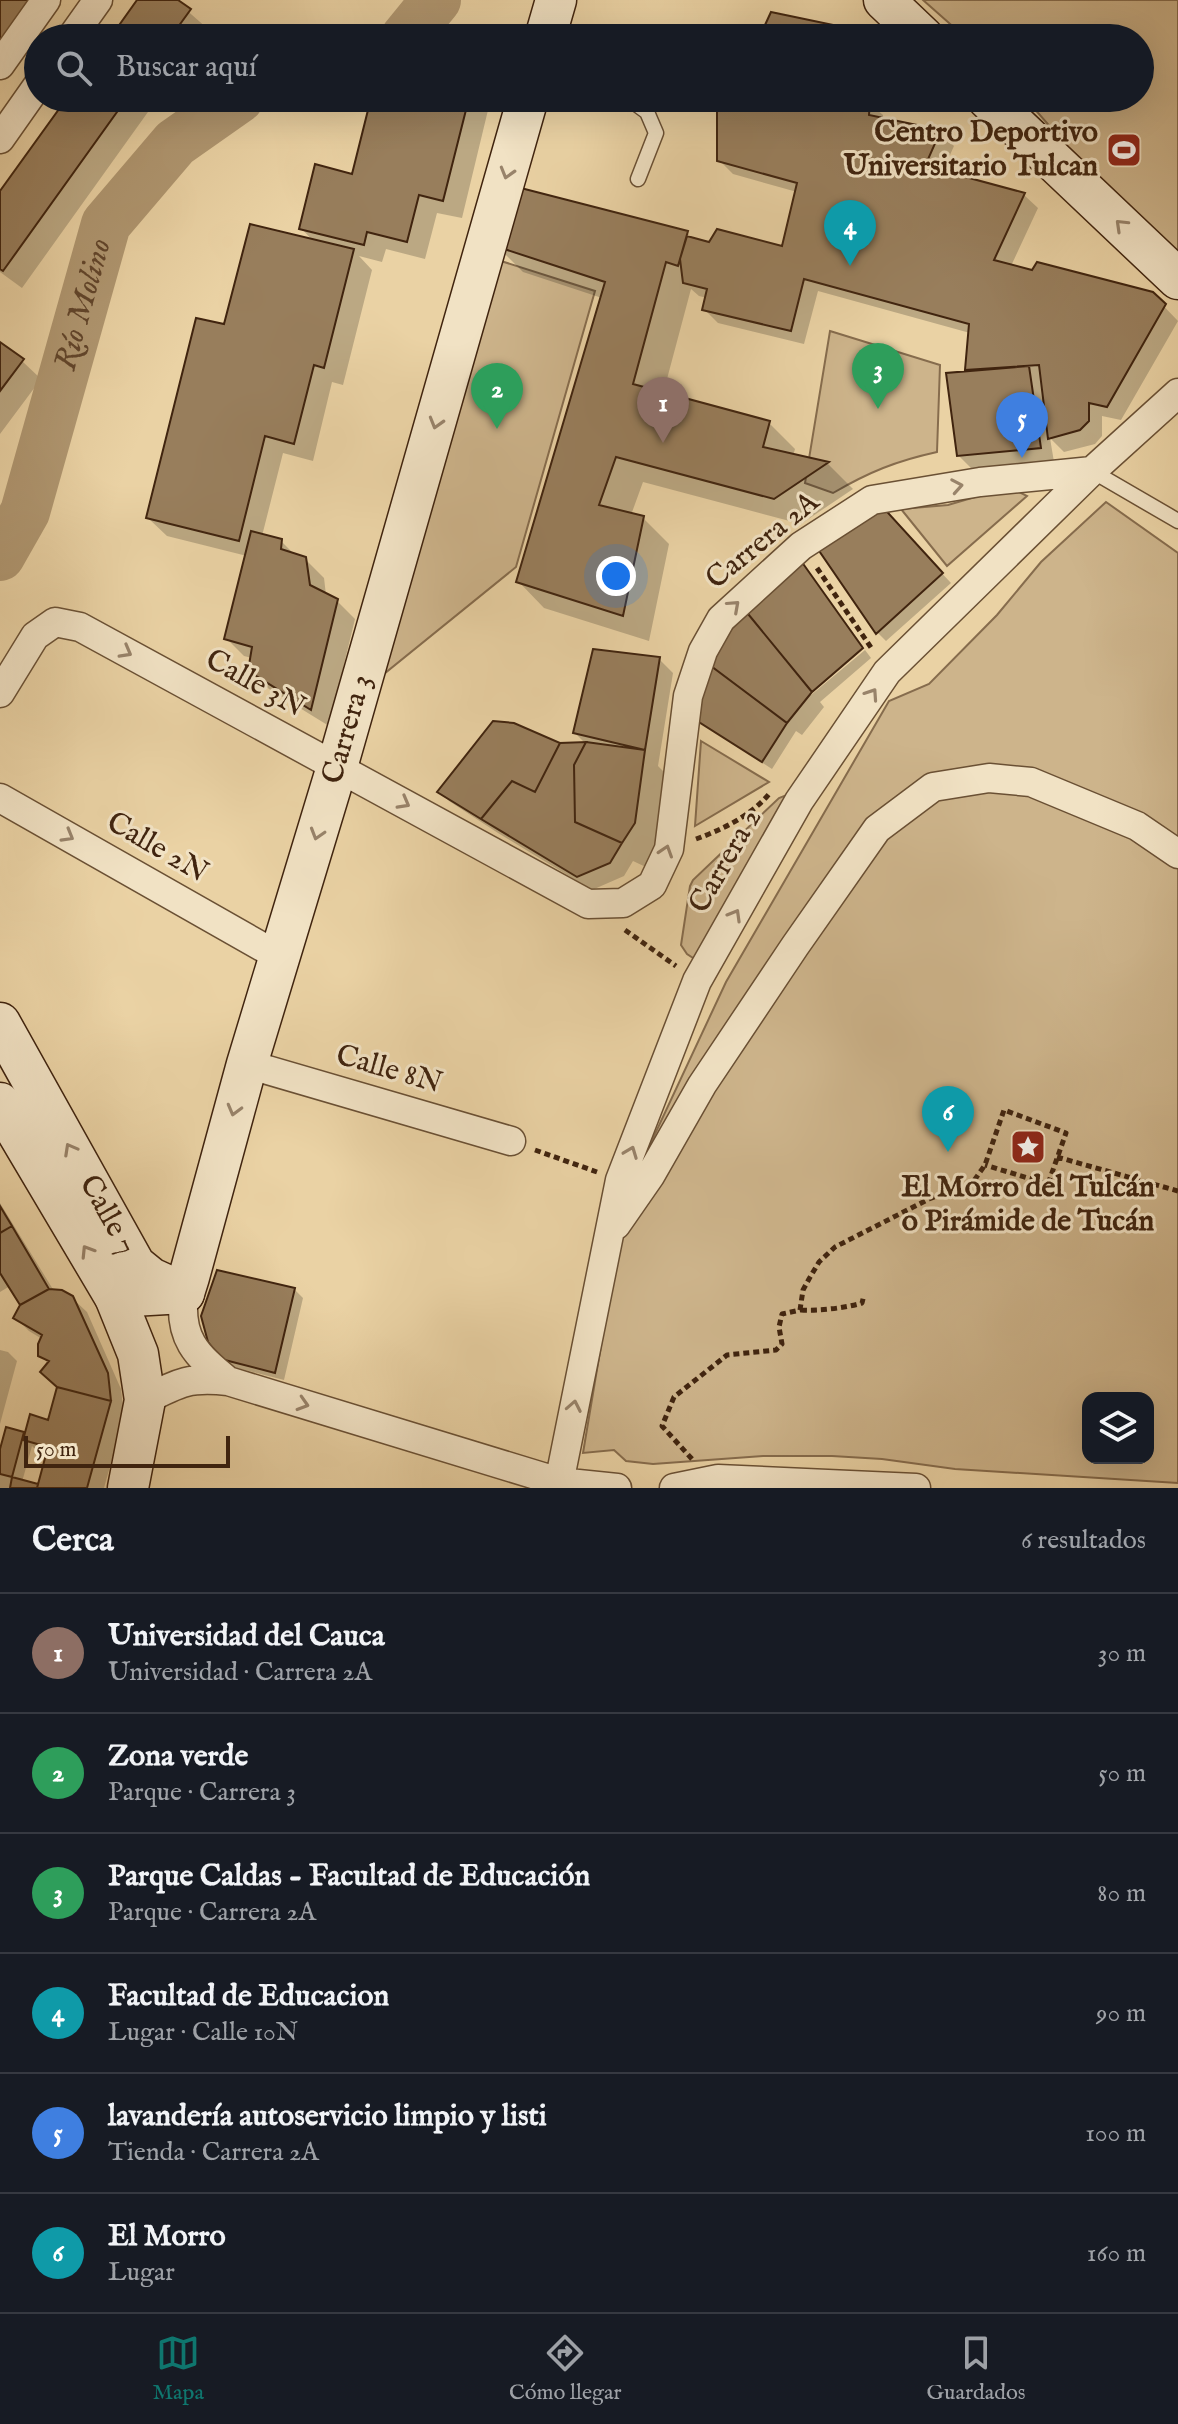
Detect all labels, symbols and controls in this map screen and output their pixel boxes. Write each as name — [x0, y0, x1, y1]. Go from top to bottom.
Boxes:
search box — [24, 24, 1154, 112]
icon: search — [52, 46, 96, 90]
text: Buscar aquí — [116, 49, 257, 87]
place label: Centro Deportivo Universitario Tulcan — [843, 114, 1098, 186]
sports icon: Centro Deportivo Universitario Tulcan — [1105, 131, 1143, 169]
one-way arrow — [500, 166, 516, 179]
pin: 4 — [824, 200, 876, 266]
one-way arrow — [1116, 221, 1131, 235]
water label: Río Molino — [45, 234, 121, 375]
pin: 3 — [852, 343, 904, 409]
pin: 2 — [471, 363, 523, 429]
pin: 1 — [637, 377, 689, 443]
pin: 5 — [996, 392, 1048, 458]
one-way arrow — [428, 416, 445, 429]
one-way arrow — [950, 478, 963, 495]
street label: Carrera 2A — [699, 483, 828, 598]
your location — [596, 556, 636, 596]
one-way arrow — [725, 602, 740, 616]
street label: Calle 3N — [198, 641, 312, 727]
one-way arrow — [118, 642, 132, 658]
street label: Carrera 3 — [314, 670, 381, 789]
one-way arrow — [862, 688, 877, 702]
one-way arrow — [395, 794, 410, 809]
street label: Carrera 2 — [681, 802, 771, 920]
street label: Calle 2N — [99, 804, 215, 892]
one-way arrow — [59, 826, 74, 842]
one-way arrow — [310, 827, 326, 841]
one-way arrow — [657, 845, 673, 858]
one-way arrow — [725, 909, 741, 923]
street label: Calle 8N — [331, 1037, 447, 1103]
pin: 6 — [922, 1086, 974, 1152]
one-way arrow — [227, 1103, 244, 1117]
place icon: El Morro del Tulcán o Pirámide de Tucán — [1009, 1128, 1047, 1166]
one-way arrow — [64, 1143, 80, 1158]
one-way arrow — [621, 1146, 638, 1160]
street label: Calle 7 — [70, 1169, 145, 1262]
place label: El Morro del Tulcán o Pirámide de Tucán — [901, 1169, 1155, 1241]
one-way arrow — [82, 1245, 97, 1260]
map controls — [1082, 1392, 1154, 1464]
button: layers — [1082, 1392, 1154, 1464]
one-way arrow — [295, 1395, 309, 1411]
one-way arrow — [565, 1399, 582, 1412]
scale bar — [24, 1432, 230, 1468]
text: 50 m — [36, 1436, 77, 1464]
text: Cerca — [32, 1519, 114, 1562]
text: 6 resultados — [1021, 1524, 1146, 1557]
text: Universidad del Cauca — [108, 1618, 385, 1656]
text: 1 — [53, 1637, 63, 1670]
text: 30 m — [1098, 1637, 1146, 1670]
text: Universidad · Carrera 2A — [108, 1656, 372, 1689]
text: Zona verde — [108, 1738, 248, 1776]
text: 2 — [52, 1757, 64, 1790]
text: 50 m — [1098, 1757, 1146, 1790]
text: Parque · Carrera 3 — [108, 1776, 296, 1809]
text: Parque Caldas - Facultad de Educación — [108, 1858, 590, 1896]
text: 3 — [53, 1877, 63, 1910]
text: 80 m — [1097, 1877, 1146, 1910]
text: Parque · Carrera 2A — [108, 1896, 316, 1929]
text: Facultad de Educacion — [108, 1978, 389, 2016]
text: 4 — [52, 1997, 64, 2030]
text: 90 m — [1096, 1997, 1146, 2030]
text: Lugar · Calle 10N — [108, 2016, 298, 2049]
text: lavandería autoservicio limpio y listi — [108, 2098, 547, 2136]
text: 5 — [53, 2117, 63, 2150]
text: 100 m — [1085, 2117, 1146, 2150]
text: Tienda · Carrera 2A — [108, 2136, 319, 2169]
text: El Morro — [108, 2218, 226, 2256]
text: 6 — [53, 2237, 63, 2270]
text: 160 m — [1087, 2237, 1146, 2270]
text: Lugar — [108, 2256, 175, 2289]
tab: Mapa — [152, 2331, 204, 2407]
tab: Cómo llegar — [509, 2331, 622, 2407]
tab: Guardados — [927, 2331, 1026, 2407]

